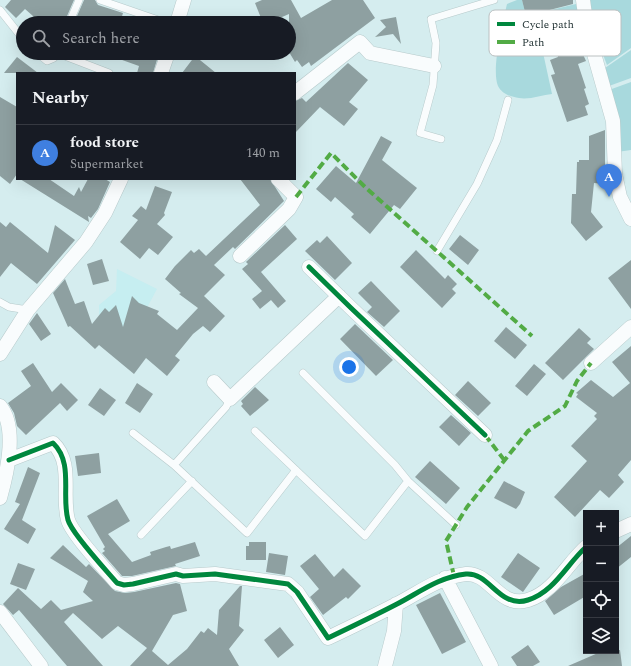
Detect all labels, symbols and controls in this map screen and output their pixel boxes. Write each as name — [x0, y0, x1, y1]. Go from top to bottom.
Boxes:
legend — [489, 10, 621, 56]
search box — [16, 16, 296, 60]
text: Cycle path — [522, 16, 574, 33]
icon: search — [30, 27, 52, 49]
text: Search here — [62, 27, 140, 50]
text: Path — [522, 34, 544, 51]
text: Nearby — [32, 85, 88, 111]
text: food store — [70, 131, 139, 154]
text: A — [40, 143, 50, 163]
text: 140 m — [246, 143, 280, 163]
text: Supermarket — [70, 154, 144, 174]
pin: A — [596, 164, 622, 197]
your location — [339, 357, 359, 377]
map controls — [583, 510, 619, 654]
button: + — [583, 510, 619, 546]
button: − — [583, 546, 619, 582]
button: locate — [583, 582, 619, 618]
button: layers — [583, 618, 619, 654]

